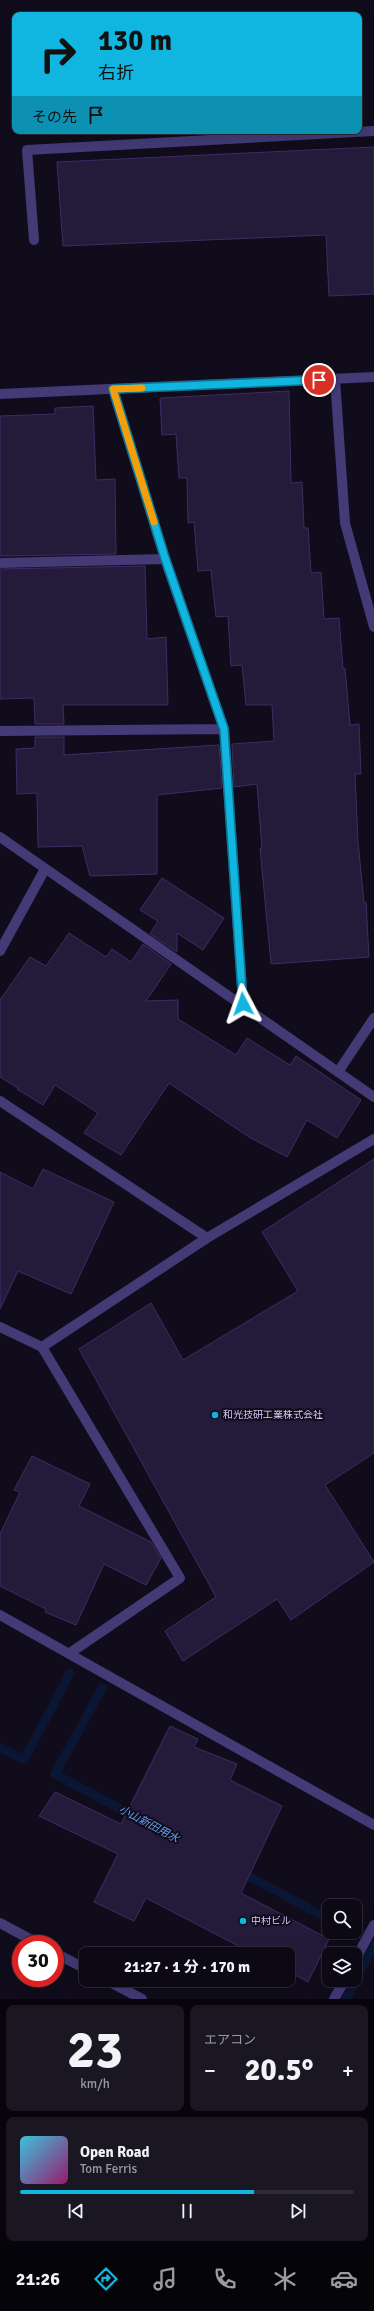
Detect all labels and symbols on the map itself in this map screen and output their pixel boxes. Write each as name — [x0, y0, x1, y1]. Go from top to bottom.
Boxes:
pin — [302, 363, 336, 397]
position arrow — [222, 983, 264, 1025]
place label: 和光技研工業株式会社 — [223, 1409, 323, 1421]
marker: 和光技研工業株式会社 — [210, 1410, 220, 1420]
water label: 小山新田用水 — [117, 1803, 182, 1846]
place label: 中村ビル — [251, 1915, 291, 1927]
marker: 中村ビル — [238, 1916, 248, 1926]
speed limit sign: 30 — [12, 1935, 64, 1987]

